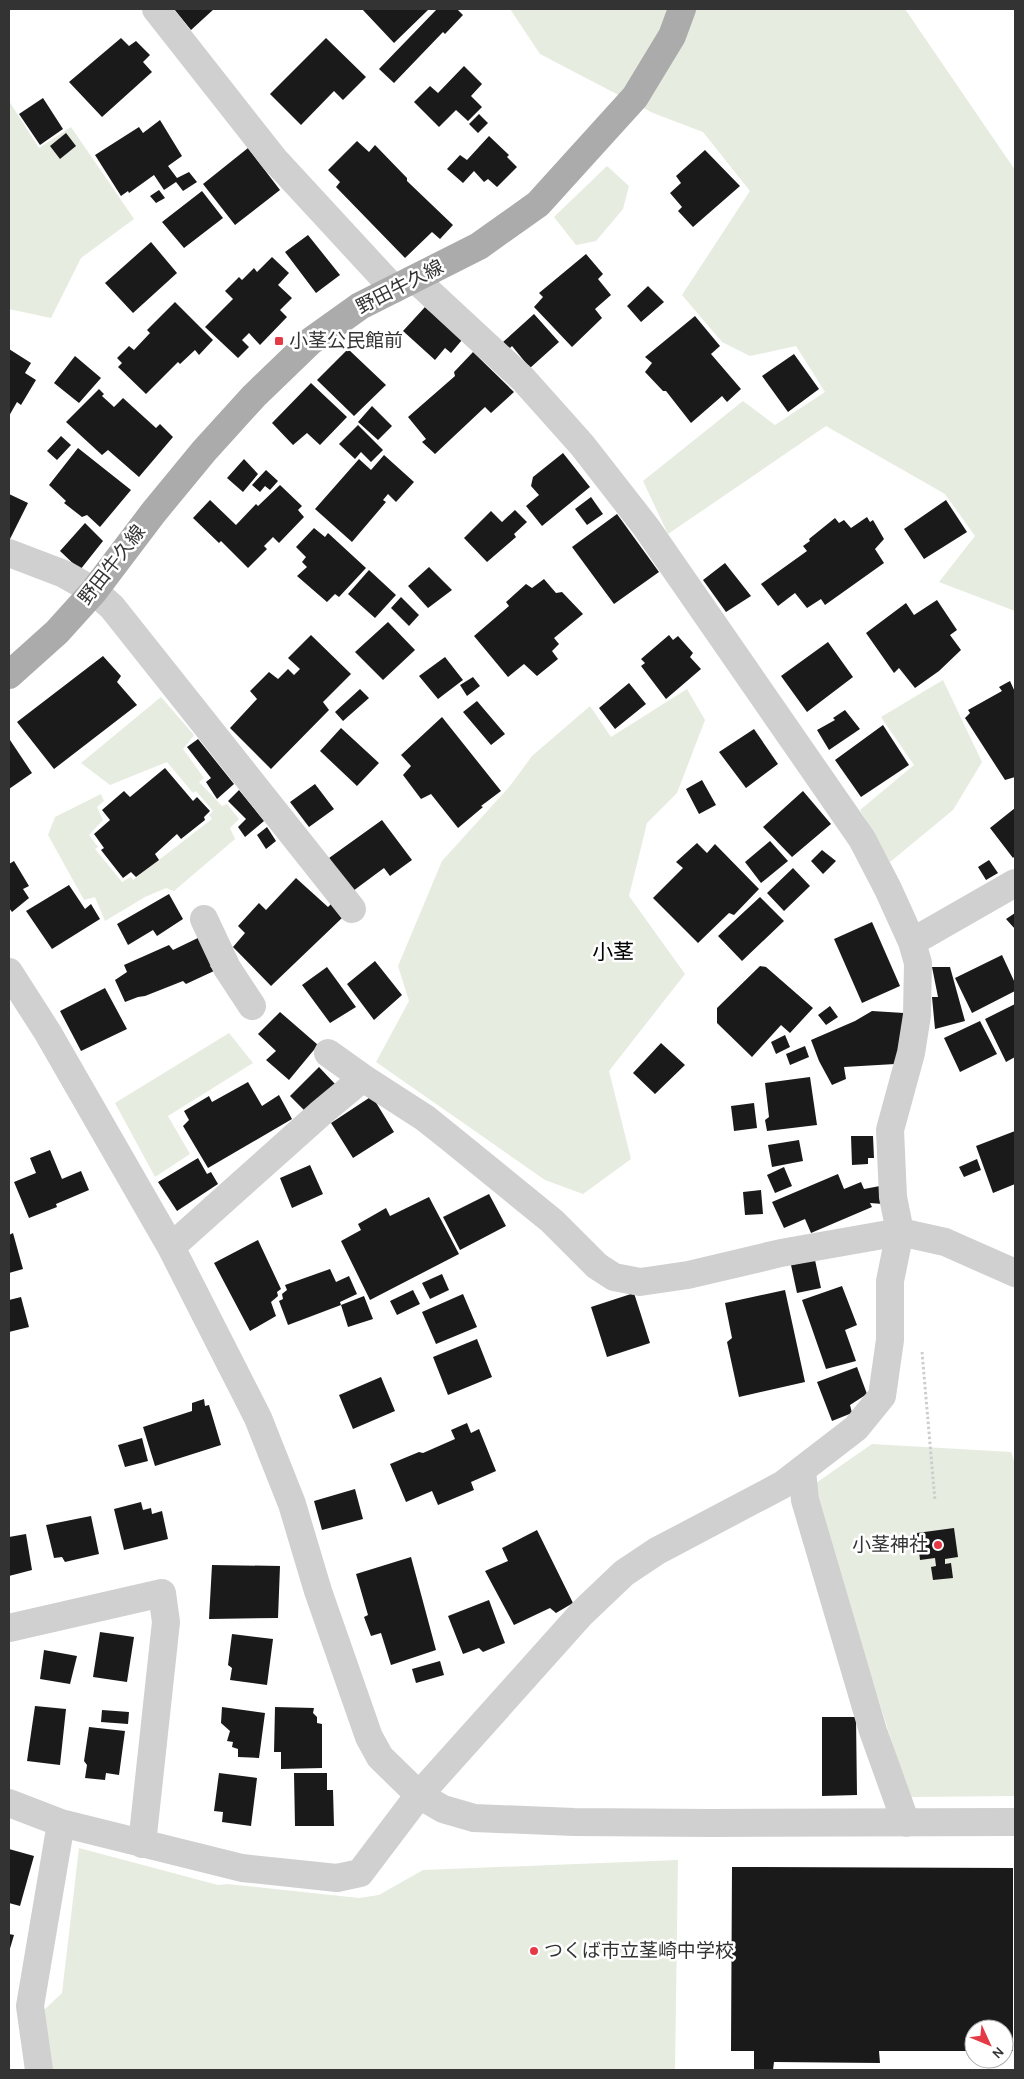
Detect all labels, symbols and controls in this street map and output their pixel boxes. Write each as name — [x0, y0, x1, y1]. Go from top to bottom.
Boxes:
street label: 野田牛久線 — [353, 256, 447, 318]
place label: 小茎公民館前 — [289, 330, 403, 352]
marker: 小茎公民館前 — [273, 335, 285, 347]
street label: 野田牛久線 — [74, 521, 150, 609]
district label: 小茎 — [592, 940, 634, 964]
place label: 小茎神社 — [852, 1534, 928, 1556]
marker: 小茎神社 — [932, 1539, 944, 1551]
place label: つくば市立茎崎中学校 — [544, 1940, 734, 1962]
marker: つくば市立茎崎中学校 — [528, 1945, 540, 1957]
north arrow — [964, 2019, 1014, 2069]
text: N — [988, 2043, 1008, 2062]

